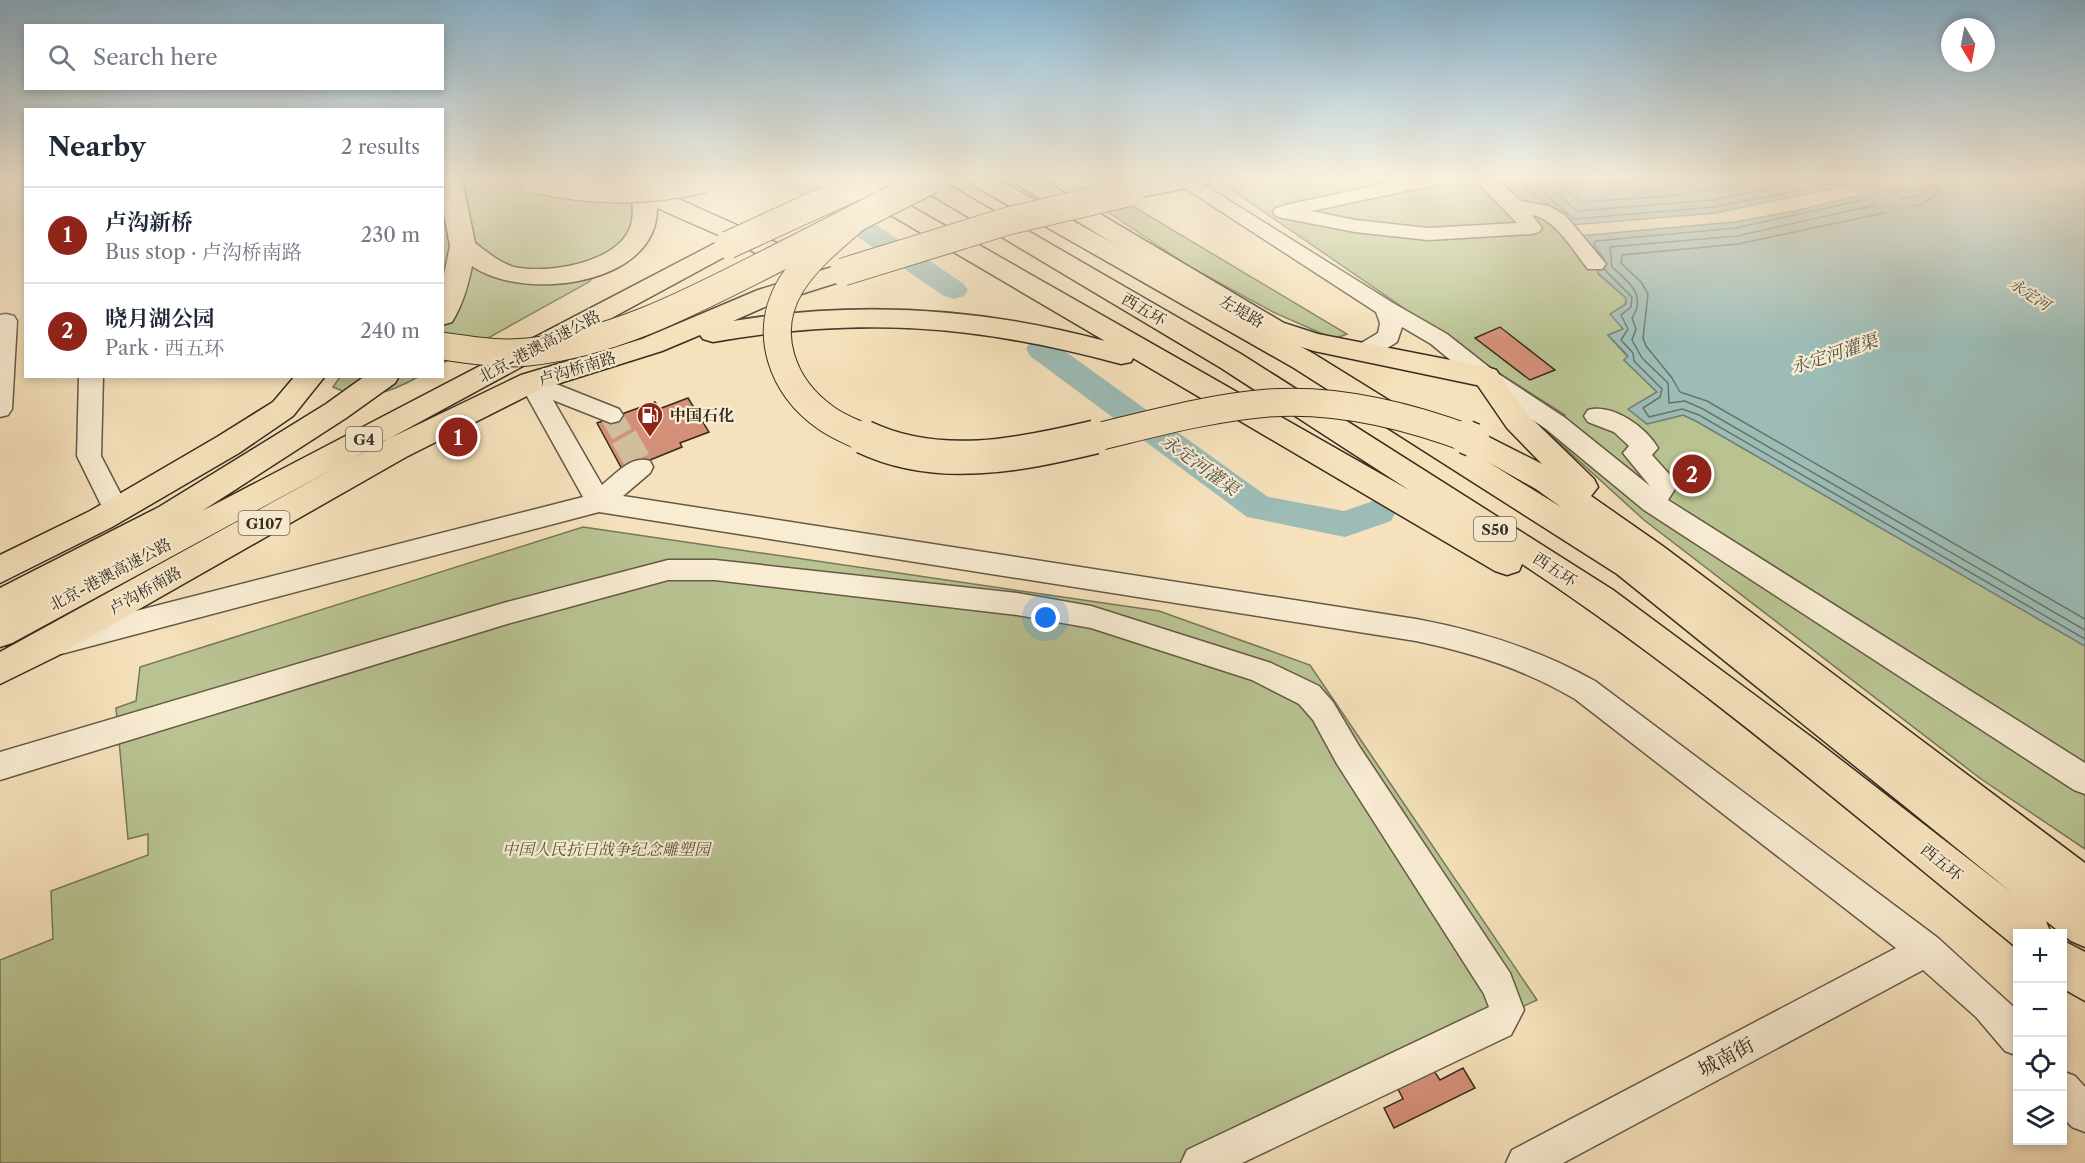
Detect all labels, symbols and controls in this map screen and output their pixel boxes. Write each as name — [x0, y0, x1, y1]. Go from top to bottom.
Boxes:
north arrow — [1941, 18, 1995, 72]
search box — [24, 24, 444, 90]
icon: search — [45, 41, 78, 74]
text: Search here — [93, 44, 218, 71]
text: Nearby — [48, 131, 146, 163]
text: 2 results — [341, 135, 420, 159]
text: 卢沟新桥 — [105, 209, 193, 236]
text: 1 — [63, 223, 72, 247]
text: 230 m — [361, 223, 420, 247]
text: Bus stop · 卢沟桥南路 — [105, 240, 302, 264]
water label: 永定河 — [2006, 274, 2057, 316]
street label: 西五环 — [1118, 288, 1170, 330]
street label: 左堤路 — [1216, 290, 1268, 332]
text: 晓月湖公园 — [105, 305, 215, 332]
street label: 北京-港澳高速公路 — [475, 305, 603, 387]
text: 2 — [62, 319, 73, 343]
text: 240 m — [360, 319, 420, 343]
water label: 永定河灌渠 — [1788, 329, 1883, 378]
text: Park · 西五环 — [105, 336, 224, 360]
street label: 卢沟桥南路 — [536, 347, 618, 389]
fuel station icon: 中国石化 — [635, 400, 665, 438]
place label: 中国石化 — [670, 405, 734, 425]
pin: 1 — [438, 414, 478, 460]
road number: G4 — [346, 427, 382, 451]
water label: 永定河灌渠 — [1157, 430, 1245, 502]
pin: 2 — [1672, 452, 1712, 496]
road number: G107 — [238, 511, 290, 535]
road number: S50 — [1474, 517, 1516, 541]
street label: 北京-港澳高速公路 — [46, 533, 174, 615]
street label: 西五环 — [1529, 548, 1581, 590]
street label: 卢沟桥南路 — [105, 562, 185, 618]
your location — [1031, 603, 1060, 632]
park label: 中国人民抗日战争纪念雕塑园 — [502, 839, 713, 859]
street label: 西五环 — [1917, 839, 1967, 885]
map controls — [2013, 929, 2067, 1145]
button: + — [2013, 929, 2067, 983]
button: − — [2013, 983, 2067, 1037]
street label: 城南街 — [1694, 1032, 1758, 1082]
button: locate — [2013, 1037, 2067, 1091]
button: layers — [2013, 1091, 2067, 1145]

